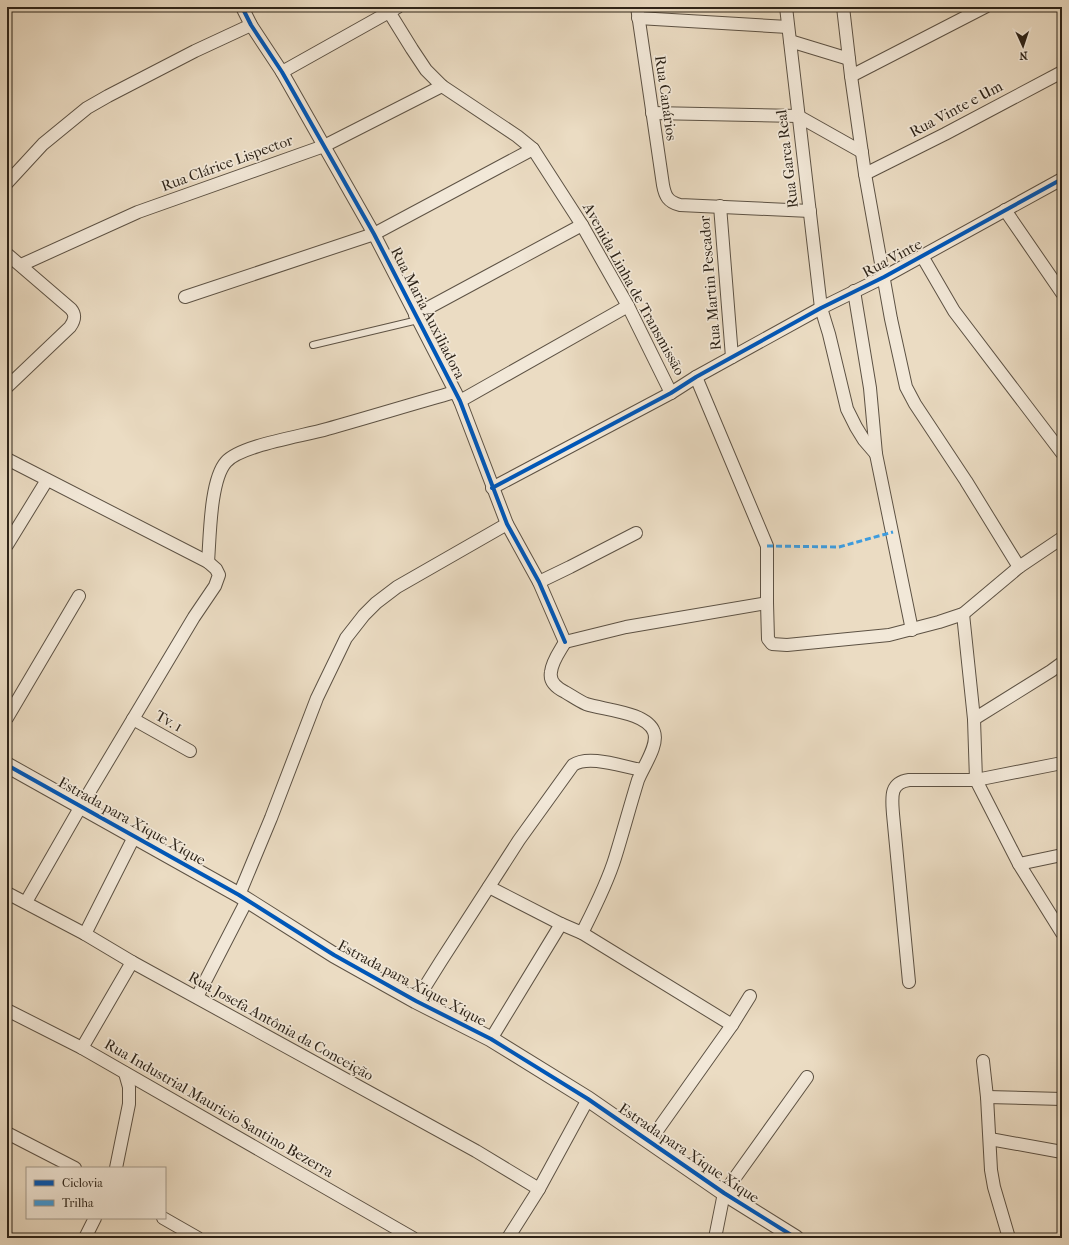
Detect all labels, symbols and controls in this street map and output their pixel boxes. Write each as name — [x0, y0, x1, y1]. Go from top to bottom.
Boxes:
north arrow — [1003, 26, 1043, 66]
text: N — [1018, 49, 1028, 62]
street label: Rua Canários — [651, 54, 681, 142]
street label: Rua Vinte e Um — [906, 77, 1006, 141]
street label: Rua Garca Real — [772, 109, 802, 209]
street label: Rua Clárice Lispector — [159, 131, 296, 195]
street label: Avenida Linha de Transmissão — [579, 199, 689, 379]
street label: Rua Martin Pescador — [695, 214, 725, 351]
street label: Rua Vinte — [859, 235, 925, 281]
street label: Rua Maria Auxiliadora — [387, 244, 470, 383]
street label: Tv. 1 — [152, 706, 186, 736]
street label: Estrada para Xique Xique — [55, 773, 209, 869]
street label: Estrada para Xique Xique — [335, 936, 490, 1030]
street label: Rua Josefa Antônia da Conceição — [185, 968, 377, 1085]
street label: Rua Industrial Mauricio Santino Bezerra — [101, 1035, 338, 1182]
street label: Estrada para Xique Xique — [615, 1099, 763, 1207]
legend — [26, 1167, 166, 1219]
text: Ciclovia — [62, 1176, 103, 1190]
text: Trilha — [62, 1196, 94, 1210]

